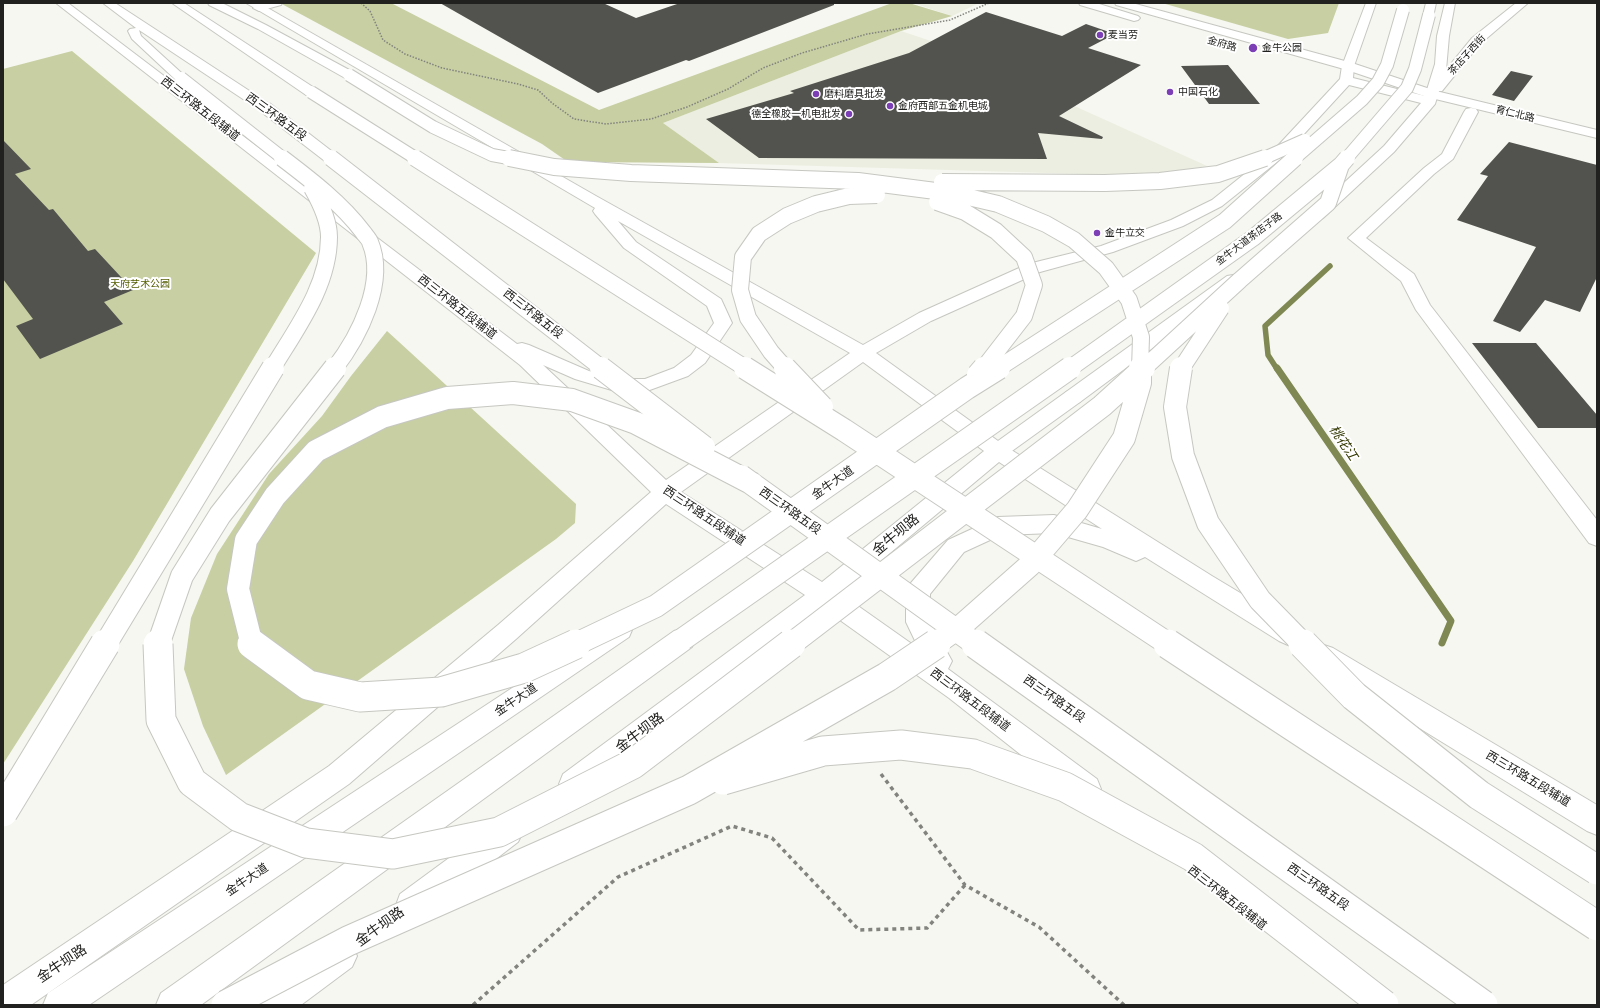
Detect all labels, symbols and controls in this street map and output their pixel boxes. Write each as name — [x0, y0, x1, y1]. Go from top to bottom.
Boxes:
place label: 麦当劳 — [1108, 29, 1138, 41]
marker: 麦当劳 — [1095, 30, 1105, 40]
street label: 茶店子西街 — [1446, 32, 1488, 78]
street label: 金府路 — [1206, 34, 1238, 54]
marker: 金牛公园 — [1247, 42, 1259, 54]
place label: 金牛公园 — [1262, 42, 1302, 54]
street label: 西三环路五段辅道 — [158, 74, 242, 144]
place label: 中国石化 — [1178, 86, 1218, 98]
marker: 中国石化 — [1165, 87, 1175, 97]
place label: 磨料磨具批发 — [824, 88, 884, 100]
marker: 磨料磨具批发 — [811, 89, 821, 99]
street label: 西三环路五段 — [243, 90, 309, 144]
place label: 金府西部五金机电城 — [898, 100, 988, 112]
marker: 金府西部五金机电城 — [885, 101, 895, 111]
street label: 育仁北路 — [1494, 103, 1536, 125]
place label: 德全橡胶一机电批发 — [751, 108, 841, 120]
marker: 德全橡胶一机电批发 — [844, 109, 854, 119]
street label: 金牛大道茶店子路 — [1213, 210, 1285, 268]
place label: 金牛立交 — [1105, 227, 1145, 239]
marker: 金牛立交 — [1092, 228, 1102, 238]
street label: 西三环路五段辅道 — [415, 272, 499, 342]
park label: 天府艺术公园 — [110, 278, 170, 290]
street label: 西三环路五段 — [500, 286, 566, 342]
water label: 桃花江 — [1326, 422, 1360, 464]
street label: 金牛大道 — [809, 463, 857, 503]
street label: 西三环路五段辅道 — [660, 483, 748, 549]
street label: 西三环路五段 — [756, 484, 824, 538]
street label: 金牛坝路 — [869, 511, 923, 559]
street label: 西三环路五段辅道 — [927, 665, 1013, 735]
street label: 西三环路五段 — [1020, 672, 1088, 726]
street label: 金牛大道 — [492, 681, 540, 719]
street label: 金牛坝路 — [613, 709, 667, 757]
street label: 西三环路五段辅道 — [1483, 748, 1573, 810]
street label: 西三环路五段 — [1284, 860, 1352, 914]
street label: 金牛大道 — [223, 861, 271, 899]
street label: 西三环路五段辅道 — [1185, 863, 1269, 933]
street label: 金牛坝路 — [352, 904, 408, 950]
street label: 金牛坝路 — [34, 941, 90, 987]

